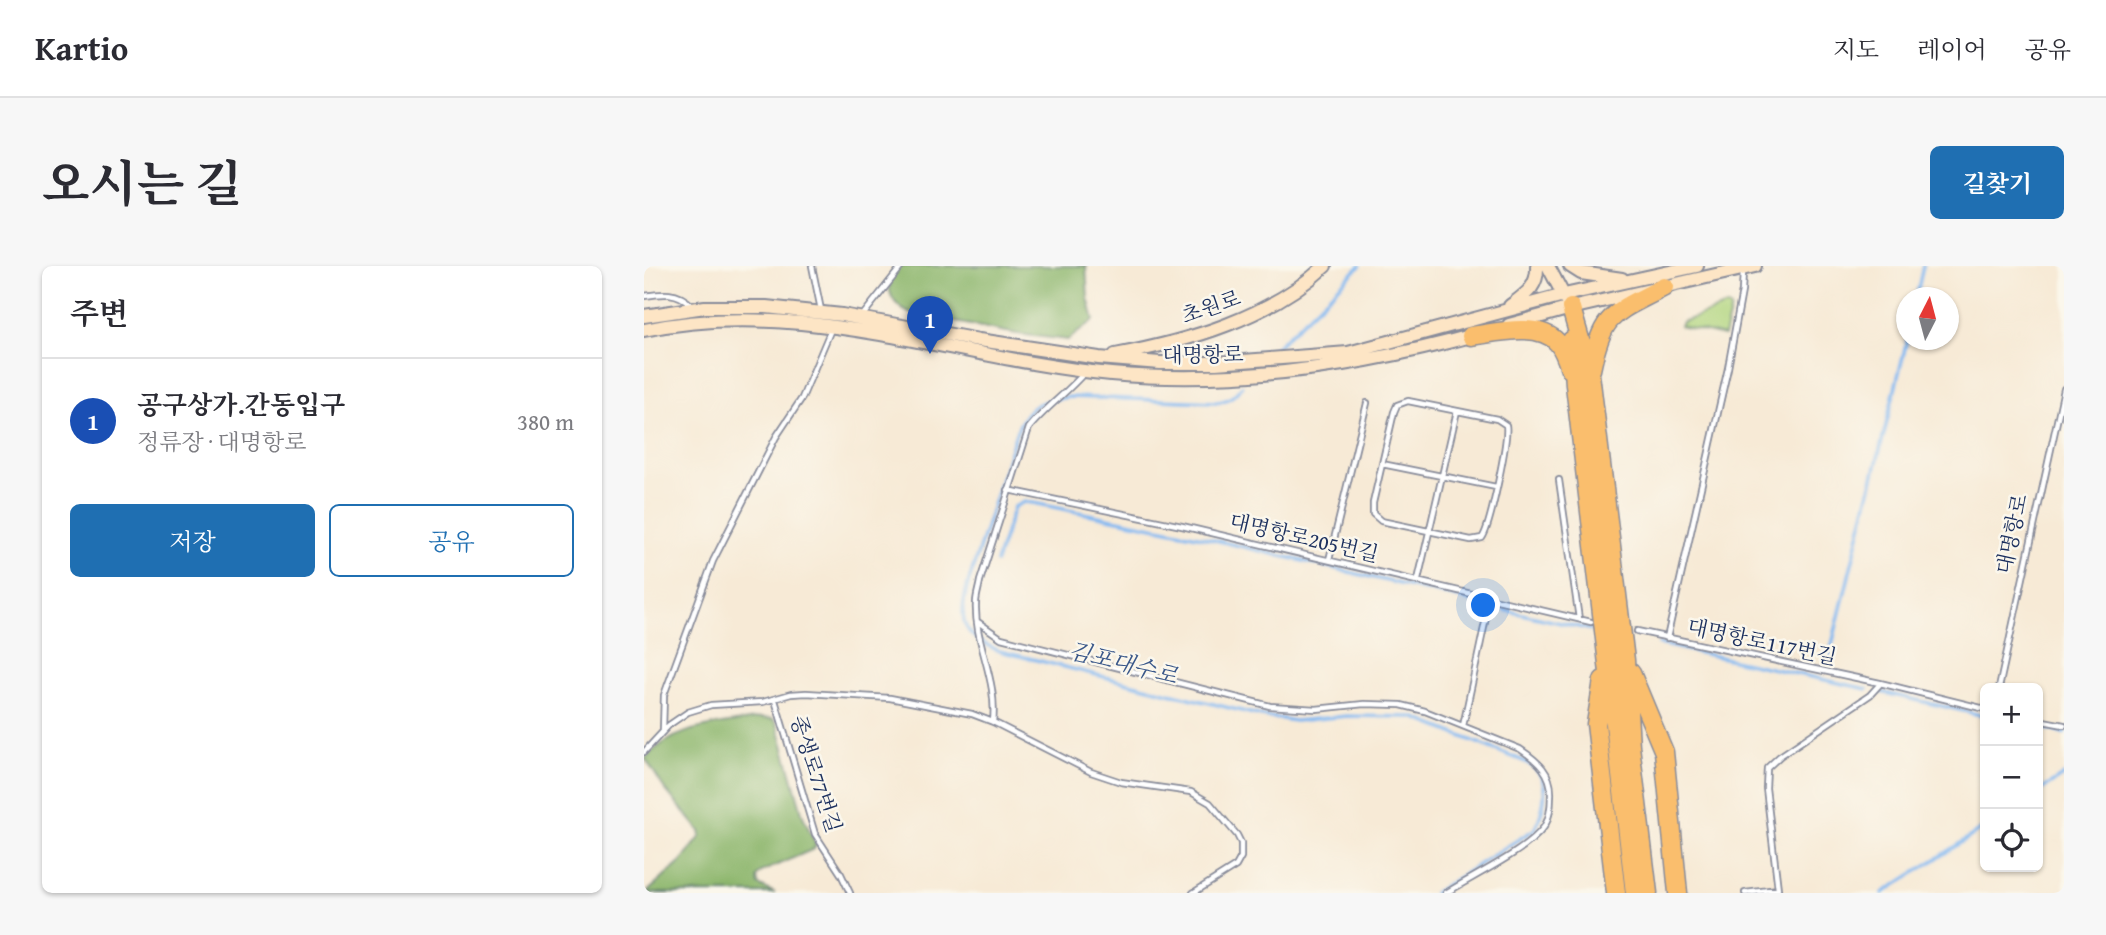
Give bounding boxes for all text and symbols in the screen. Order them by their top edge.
text: Kartio [35,24,128,72]
text: 지도 [1833,32,1879,67]
text: 레이어 [1917,32,1987,67]
text: 공유 [2025,32,2071,67]
button: 길찾기 [1930,146,2064,219]
text: 오시는 길 [42,147,242,219]
street label: 초원로 [1177,282,1245,331]
north arrow [1896,287,1959,350]
text: 주변 [70,291,128,335]
pin: 1 [907,296,953,354]
street label: 대명항로 [1162,338,1244,371]
text: 공구상가.간동입구 [137,385,345,424]
text: 1 [87,405,99,438]
text: 380 m [517,405,574,438]
text: 정류장 · 대명항로 [137,425,306,458]
street label: 대명항로 [1988,491,2035,577]
button: 저장 [70,504,315,577]
button: 공유 [329,504,574,577]
street label: 대명항로205번길 [1227,505,1382,570]
your location [1466,588,1500,622]
street label: 대명항로117번길 [1685,611,1840,672]
water label: 김포대수로 [1065,633,1182,692]
map controls [1980,683,2043,872]
button: + [1980,683,2043,746]
street label: 종생로77번길 [783,711,850,836]
button: − [1980,746,2043,809]
button: locate [1980,809,2043,872]

